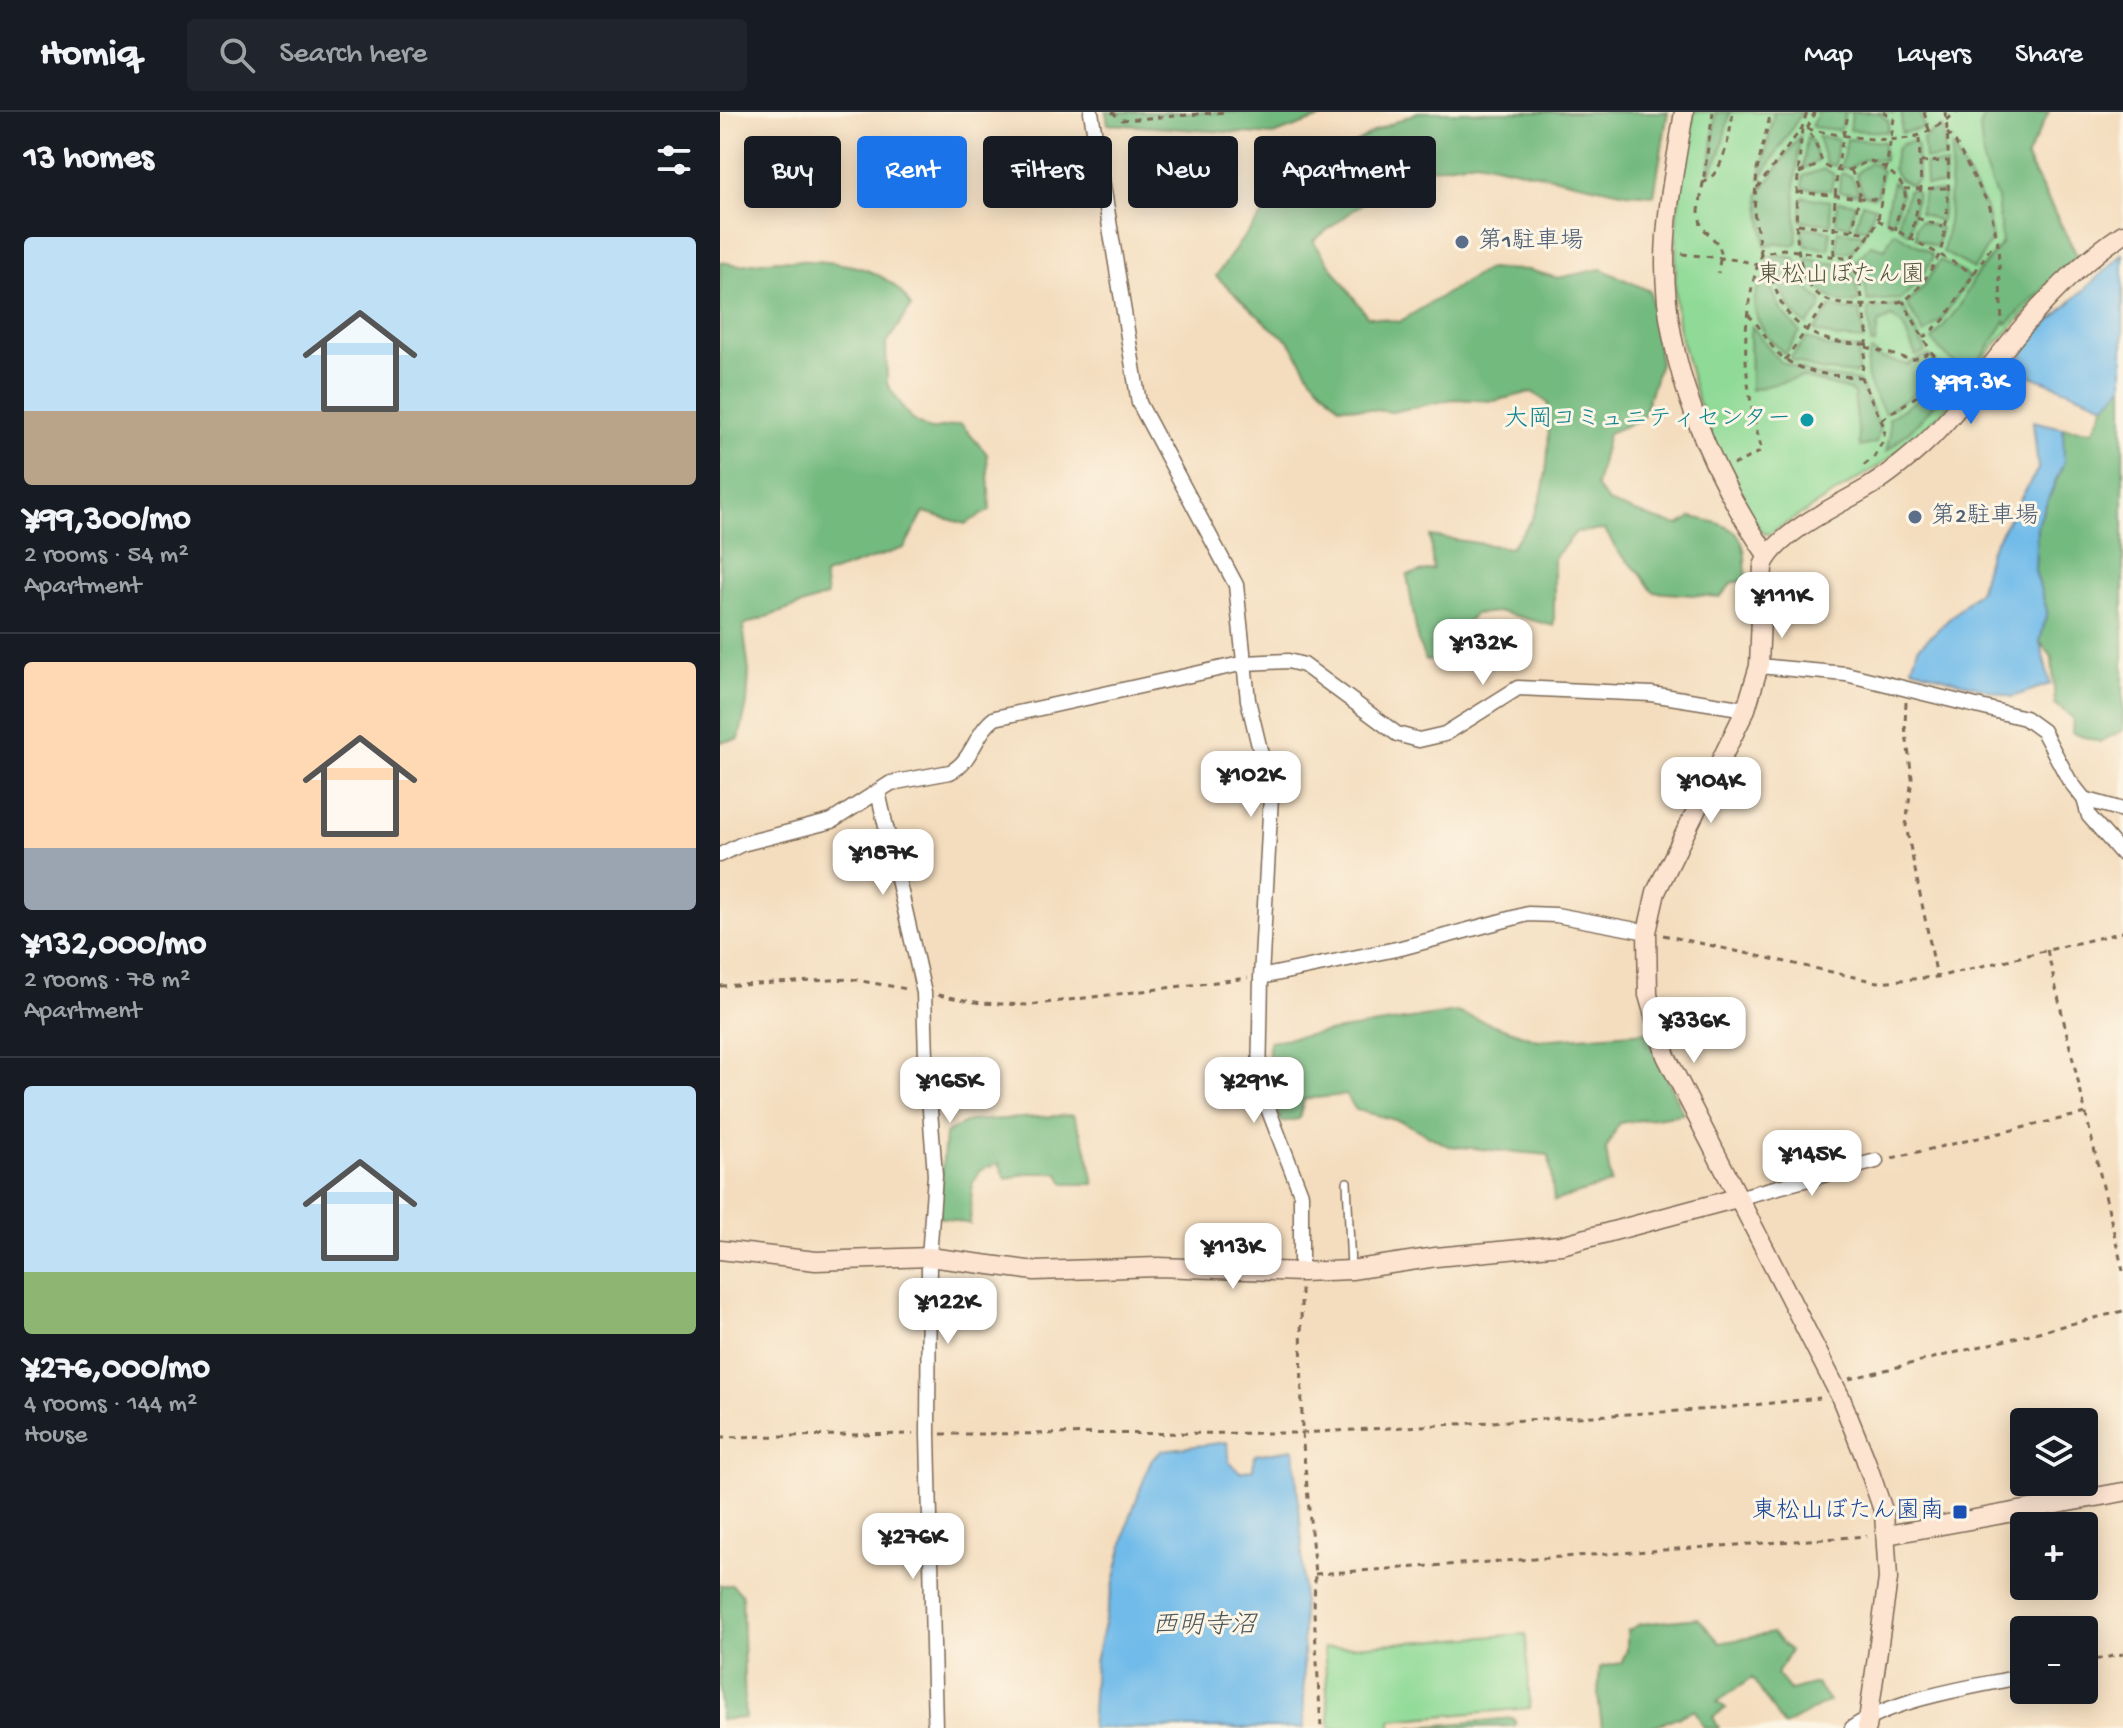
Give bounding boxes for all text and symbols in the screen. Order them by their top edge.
search box [187,19,747,91]
text: Homiq [40,33,139,77]
icon: search [215,33,259,77]
text: Search here [279,38,427,73]
text: Map [1804,39,1853,72]
text: Layers [1897,39,1971,72]
text: Share [2015,39,2083,72]
chip: Buy [744,136,841,208]
chip: Rent [857,136,967,208]
chip: Filters [983,136,1112,208]
chip: New [1128,136,1238,208]
chip: Apartment [1254,136,1436,208]
icon: filters [652,138,696,182]
text: 13 homes [24,140,154,180]
place label: 第1駐車場 [1478,227,1584,257]
marker: 第1駐車場 [1453,233,1471,251]
park label: 東松山ぼたん園 [1757,261,1925,291]
icon: home [288,289,432,433]
pin: ¥99.3K [1906,358,2036,426]
text: ¥99.3K [1934,368,2008,399]
place label: 大岡コミュニティセンター [1504,406,1791,435]
marker: 大岡コミュニティセンター [1798,411,1816,429]
text: ¥99,300/mo [24,501,191,541]
place label: 第2駐車場 [1931,502,2039,532]
marker: 第2駐車場 [1906,508,1924,526]
text: 2 rooms · 54 m² [24,541,189,572]
text: Apartment [24,572,141,603]
pin: ¥111K [1726,572,1838,640]
text: ¥111K [1753,582,1811,613]
pin: ¥132K [1427,619,1539,687]
text: ¥132K [1451,629,1515,660]
icon: home [288,714,432,858]
pin: ¥102K [1195,751,1307,819]
pin: ¥104K [1655,757,1767,825]
text: ¥102K [1219,761,1283,792]
text: ¥104K [1679,767,1743,798]
pin: ¥187K [827,829,939,897]
text: ¥187K [851,839,915,870]
text: ¥132,000/mo [24,926,206,966]
text: 2 rooms · 78 m² [24,966,190,997]
text: Apartment [24,997,141,1028]
pin: ¥336K [1638,997,1750,1065]
text: ¥336K [1661,1007,1727,1038]
pin: ¥165K [894,1057,1006,1125]
pin: ¥291K [1198,1057,1310,1125]
text: ¥165K [918,1067,982,1098]
text: ¥291K [1223,1067,1285,1098]
pin: ¥145K [1756,1130,1868,1198]
icon: home [288,1138,432,1282]
text: ¥145K [1781,1140,1843,1171]
pin: ¥113K [1177,1223,1289,1291]
text: ¥113K [1203,1233,1263,1264]
pin: ¥122K [892,1278,1004,1346]
text: ¥122K [917,1288,979,1319]
text: ¥276,000/mo [24,1350,210,1390]
text: 4 rooms · 144 m² [24,1390,197,1421]
map controls [2010,1408,2098,1704]
button: layers [2010,1408,2098,1496]
text: House [24,1421,88,1452]
place label: 東松山ぼたん園南 [1752,1497,1944,1527]
marker: 東松山ぼたん園南 [1951,1503,1969,1521]
button: + [2010,1512,2098,1600]
pin: ¥276K [857,1513,969,1581]
text: ¥276K [880,1523,946,1554]
water label: 西明寺沼 [1152,1610,1258,1643]
button: − [2010,1616,2098,1704]

